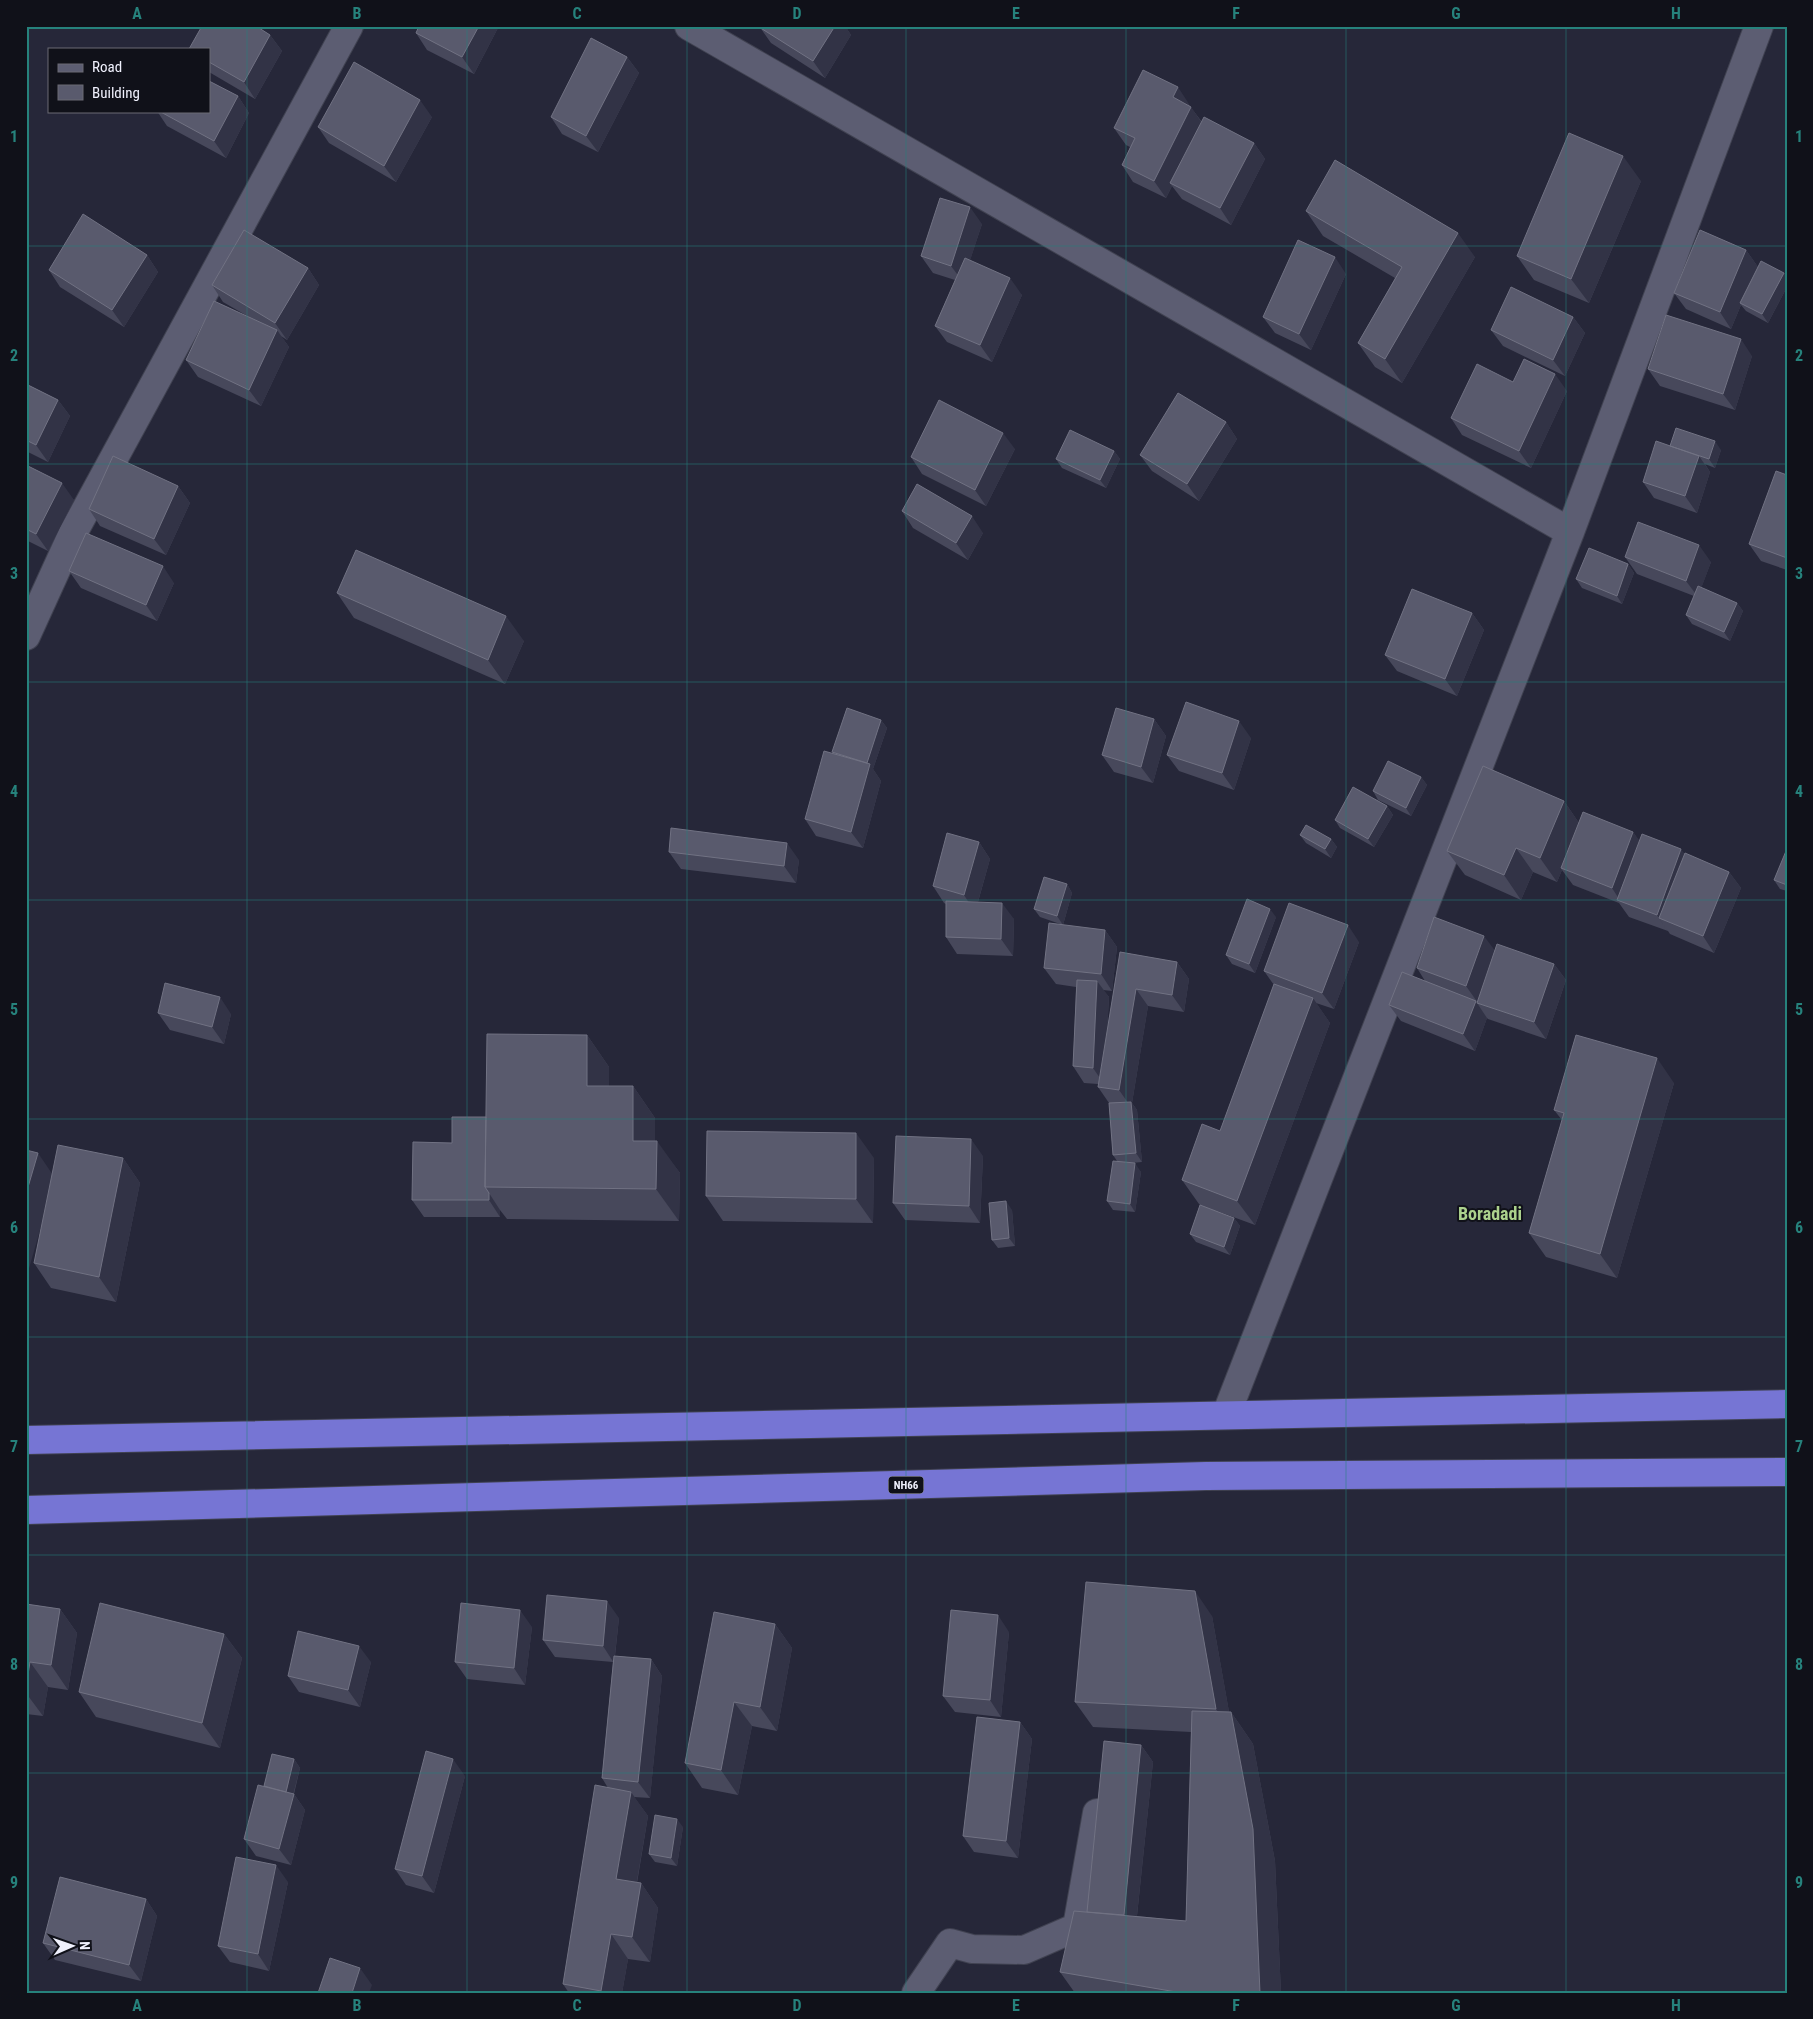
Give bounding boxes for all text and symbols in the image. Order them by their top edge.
text: A [132,4,142,23]
text: B [353,4,362,23]
text: C [572,4,582,23]
text: D [792,4,802,23]
text: E [1012,4,1020,23]
text: F [1232,4,1240,23]
text: G [1451,4,1461,23]
text: H [1671,4,1681,23]
legend [48,48,210,112]
text: Road [92,58,122,76]
text: Building [92,84,140,102]
text: 1 [10,127,18,146]
text: 1 [1795,127,1803,146]
text: 2 [10,346,18,365]
text: 2 [1795,346,1803,365]
text: 3 [10,564,18,583]
text: 3 [1795,564,1803,583]
text: 4 [10,782,18,801]
text: 4 [1795,782,1803,801]
text: 5 [10,1000,18,1019]
text: 5 [1795,1000,1803,1019]
district label: Boradadi [1458,1203,1522,1224]
text: 6 [10,1218,18,1237]
text: 6 [1795,1218,1803,1237]
text: 7 [10,1437,18,1456]
text: 7 [1795,1437,1803,1456]
road number: NH66 [888,1476,924,1494]
text: 8 [10,1655,18,1674]
text: 8 [1795,1655,1803,1674]
text: 9 [10,1873,18,1892]
text: 9 [1795,1873,1803,1892]
north arrow [48,1922,98,1972]
text: N [77,1941,93,1950]
text: A [132,1996,142,2015]
text: B [353,1996,362,2015]
text: C [572,1996,582,2015]
text: D [792,1996,802,2015]
text: E [1012,1996,1020,2015]
text: F [1232,1996,1240,2015]
text: G [1451,1996,1461,2015]
text: H [1671,1996,1681,2015]

